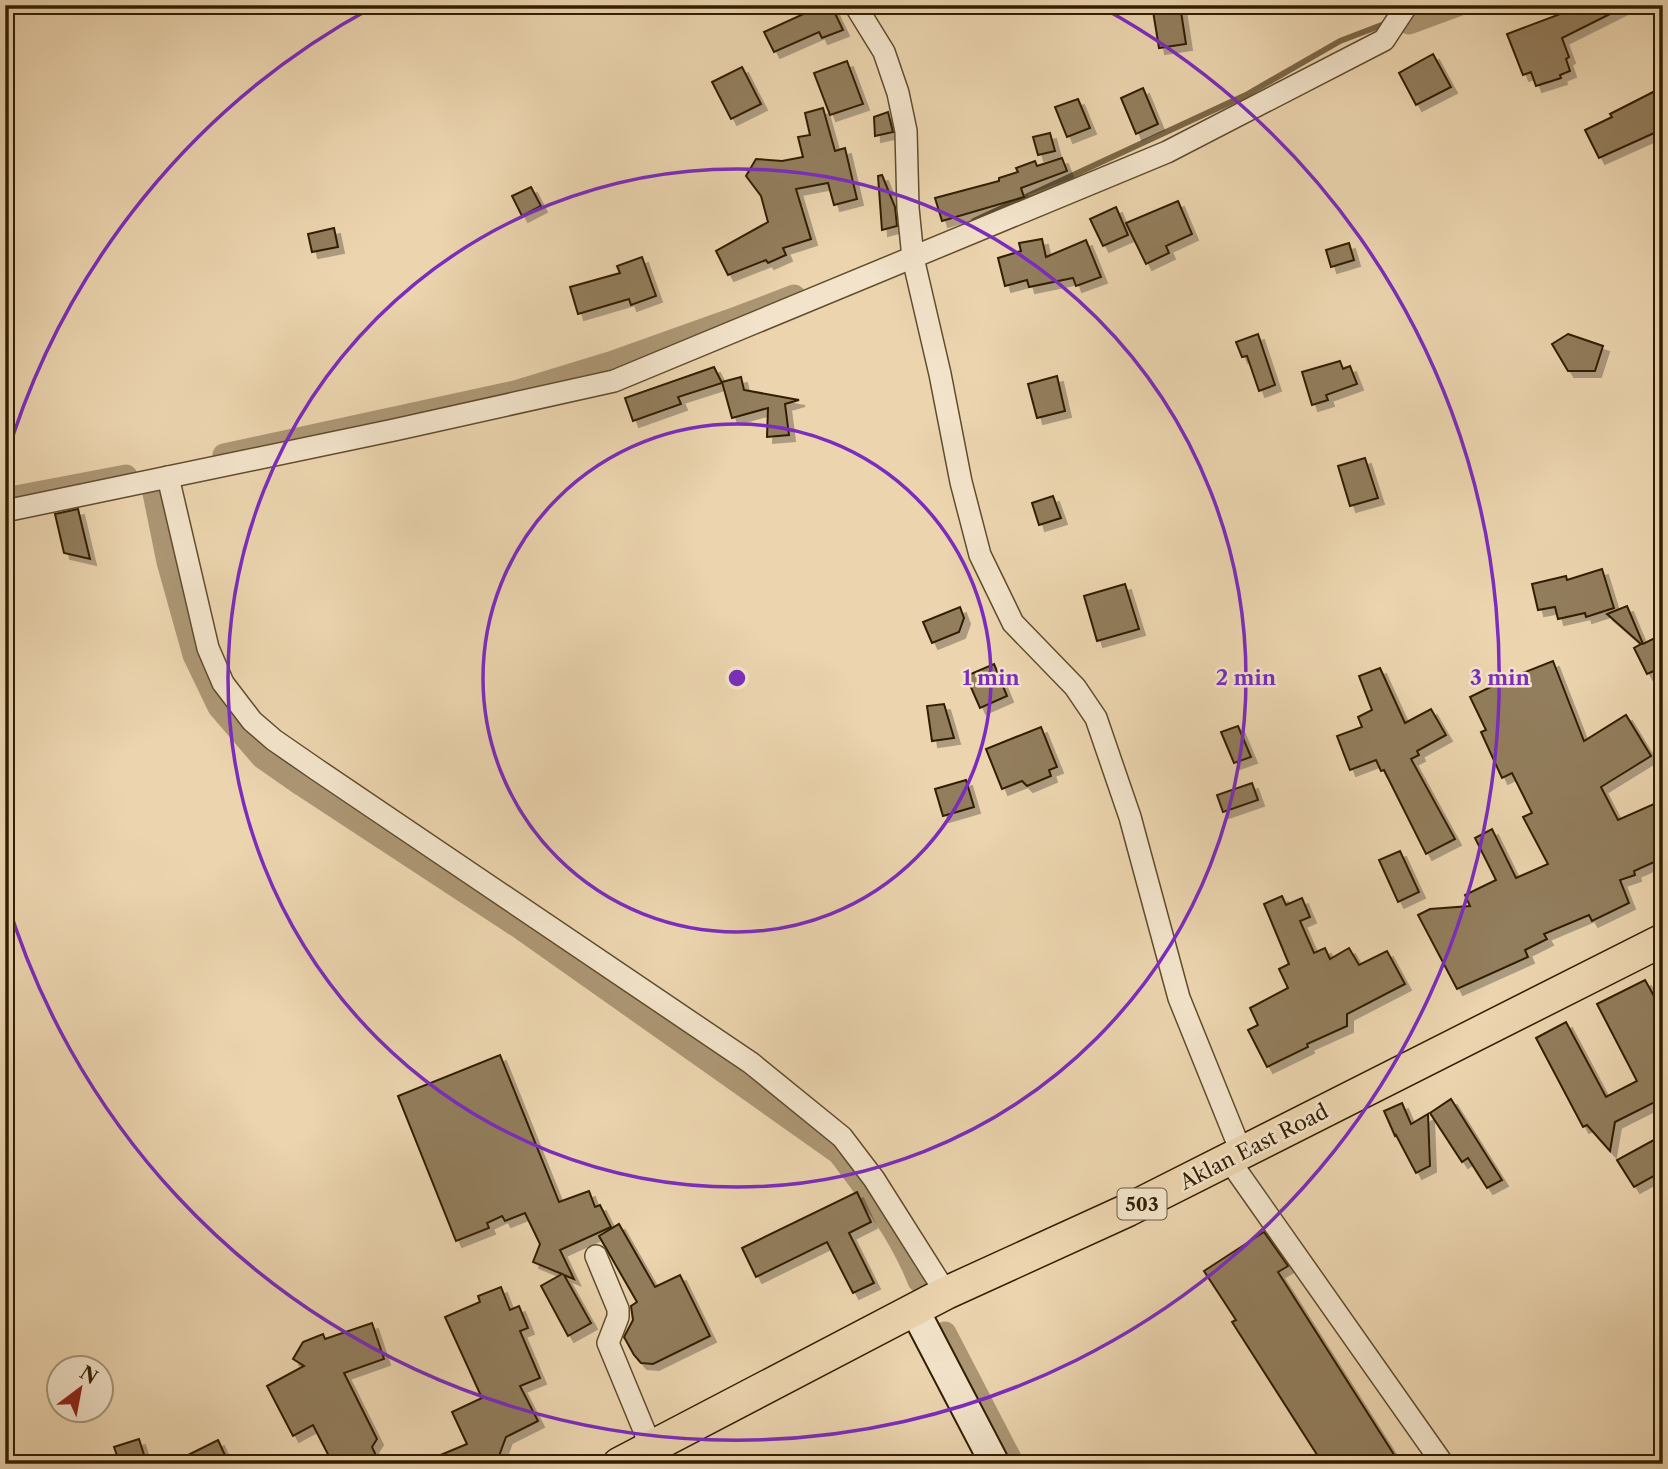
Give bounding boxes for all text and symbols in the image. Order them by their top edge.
text: 1 min [962,665,1020,690]
text: 2 min [1216,665,1277,690]
text: 3 min [1470,665,1531,690]
centre of rings [725,666,749,690]
street label: Aklan East Road [1174,1098,1332,1195]
road number: 503 [1118,1188,1166,1220]
north arrow [46,1354,116,1424]
text: N [76,1361,102,1389]

